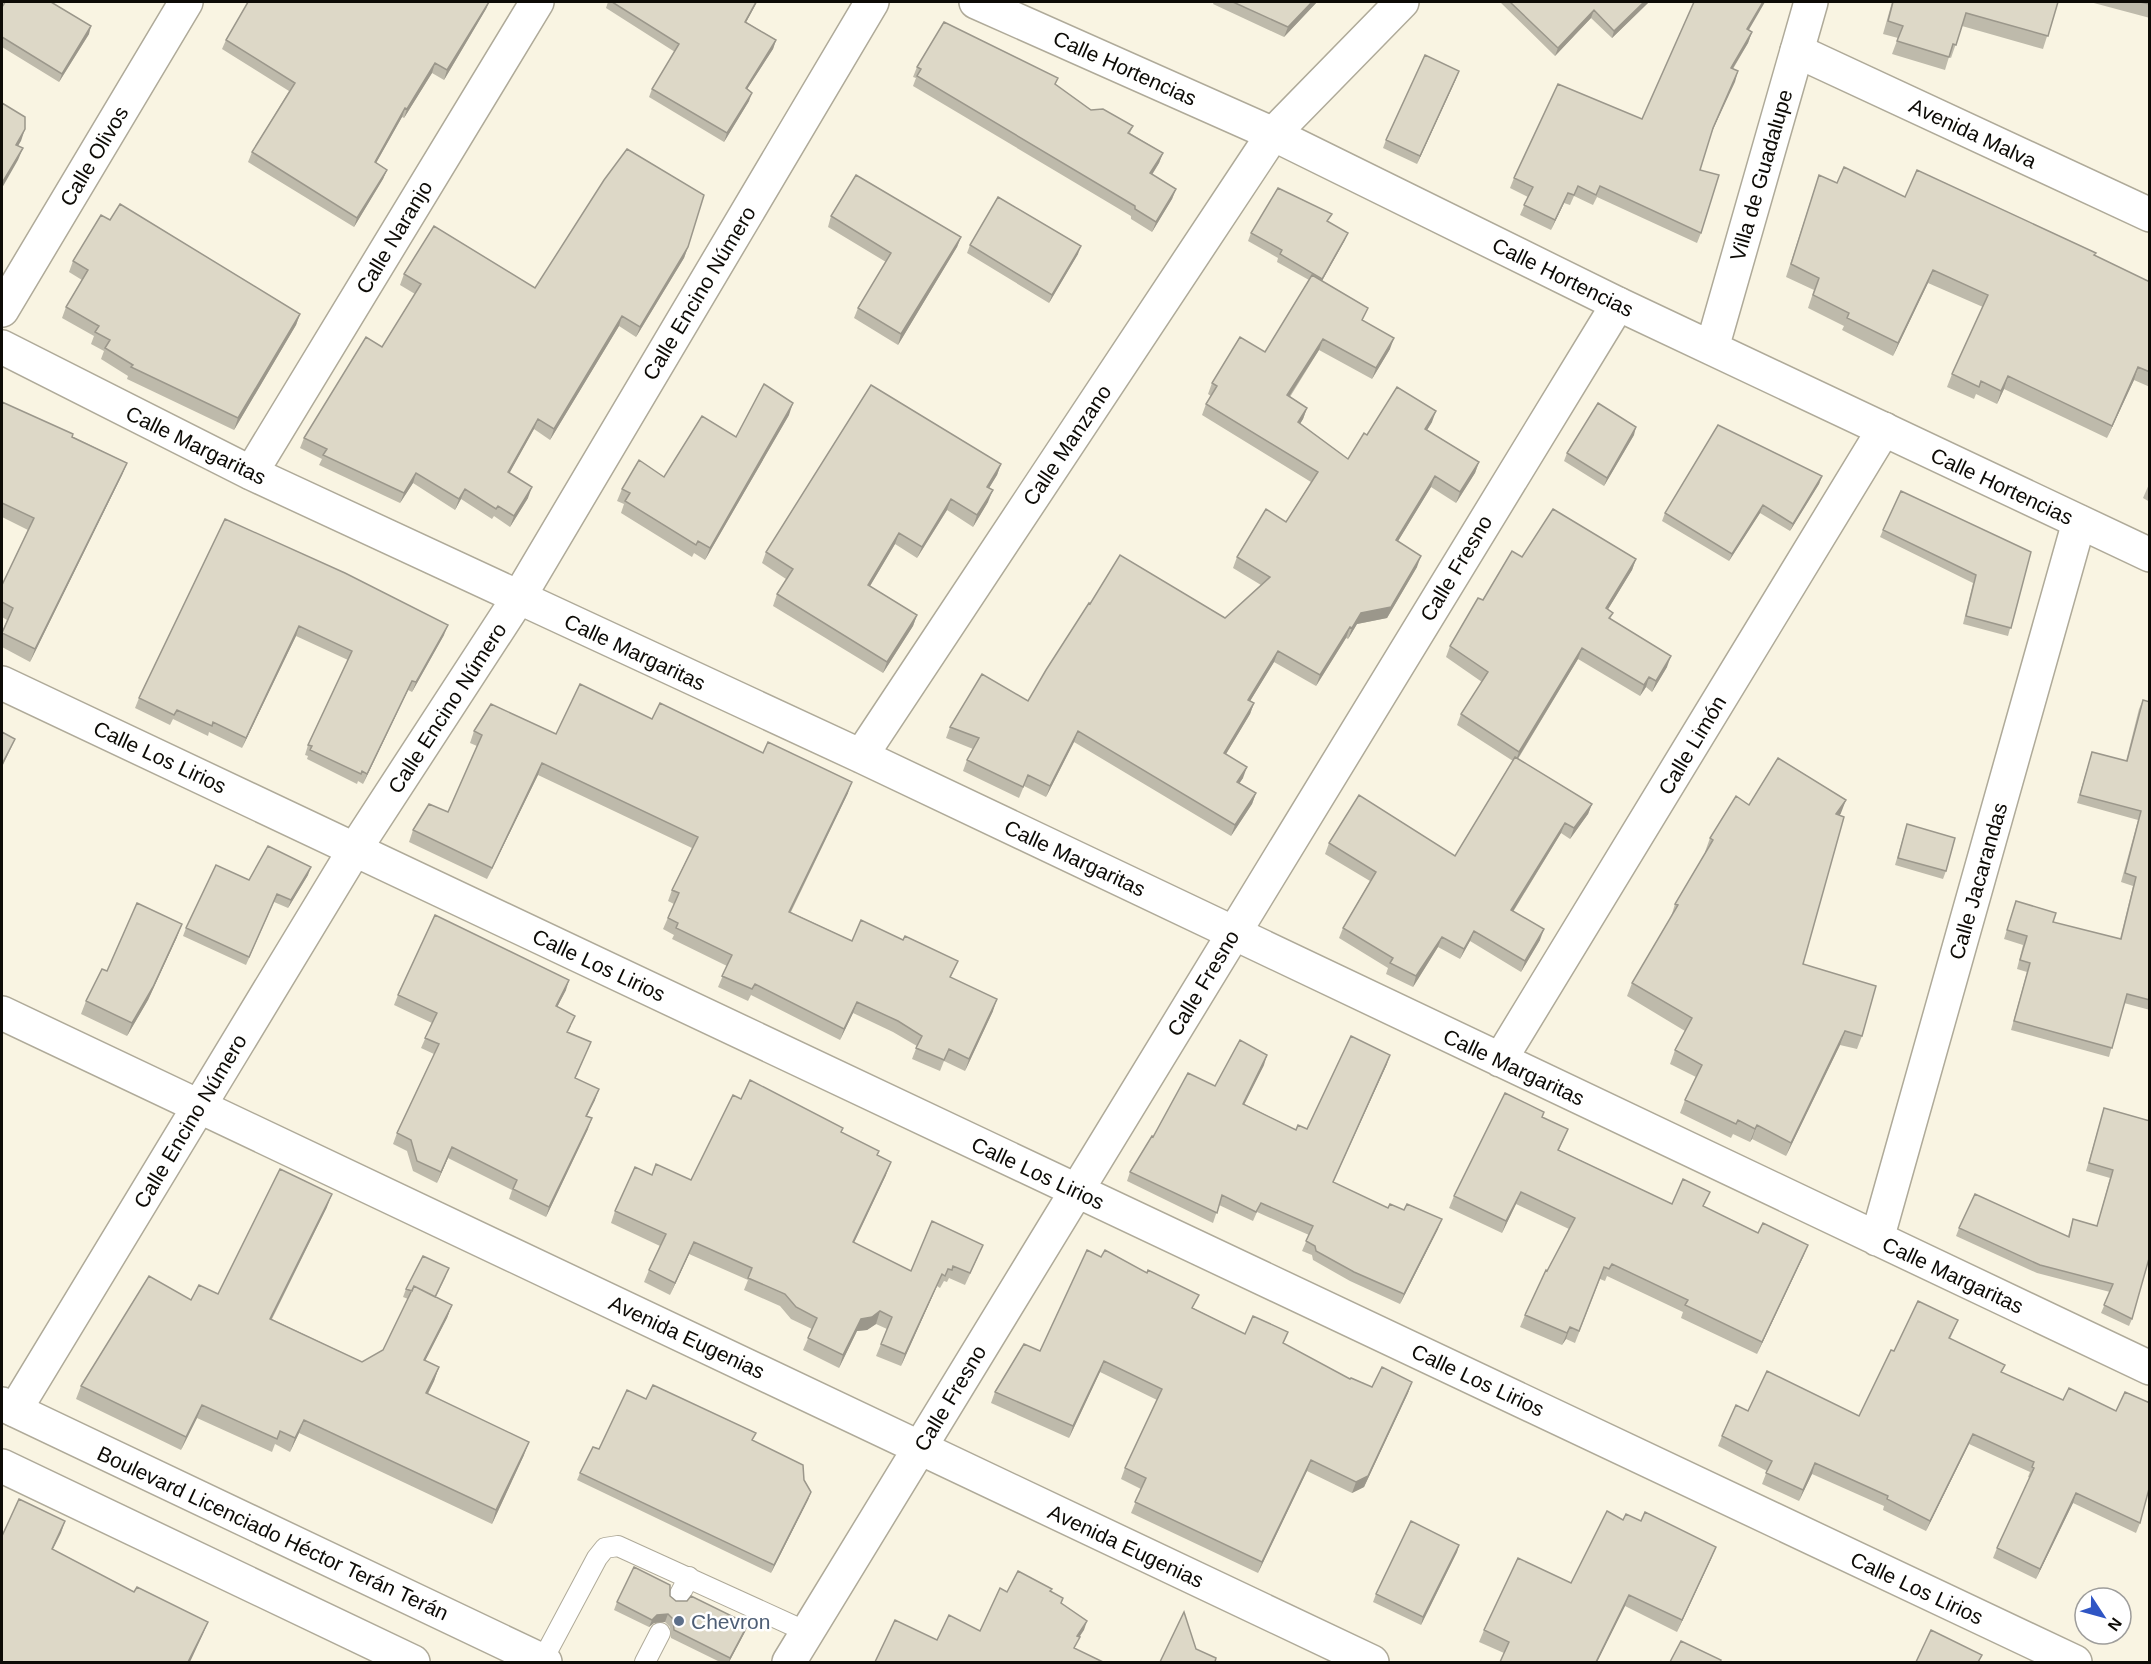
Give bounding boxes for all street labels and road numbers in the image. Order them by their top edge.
street label: Calle Hortencias [1050,26,1200,110]
street label: Villa de Guadalupe [1726,87,1796,263]
street label: Avenida Malva [1906,94,2040,173]
street label: Calle Olivos [55,102,133,210]
street label: Calle Naranjo [351,177,437,297]
street label: Calle Encino Número [638,202,760,384]
street label: Calle Hortencias [1489,233,1637,321]
street label: Calle Manzano [1018,380,1116,510]
street label: Calle Margaritas [122,401,270,489]
street label: Calle Hortencias [1927,443,2077,529]
street label: Calle Fresno [1415,511,1497,625]
street label: Calle Margaritas [561,609,709,695]
street label: Calle Encino Número [383,619,511,797]
street label: Calle Limón [1654,692,1730,798]
street label: Calle Los Lirios [90,716,230,798]
street label: Calle Jacarandas [1945,800,2011,962]
street label: Calle Margaritas [1001,815,1149,901]
street label: Calle Los Lirios [529,924,669,1006]
street label: Calle Fresno [1162,926,1244,1040]
street label: Calle Margaritas [1440,1024,1588,1110]
street label: Calle Encino Número [129,1030,251,1212]
street label: Calle Los Lirios [968,1132,1108,1214]
street label: Calle Margaritas [1879,1232,2027,1318]
street label: Avenida Eugenias [606,1291,768,1383]
street label: Calle Los Lirios [1408,1339,1548,1421]
street label: Calle Fresno [909,1341,991,1455]
street label: Boulevard Licenciado Héctor Terán Terán [94,1441,452,1625]
street label: Avenida Eugenias [1045,1500,1207,1592]
street label: Calle Los Lirios [1847,1547,1987,1629]

